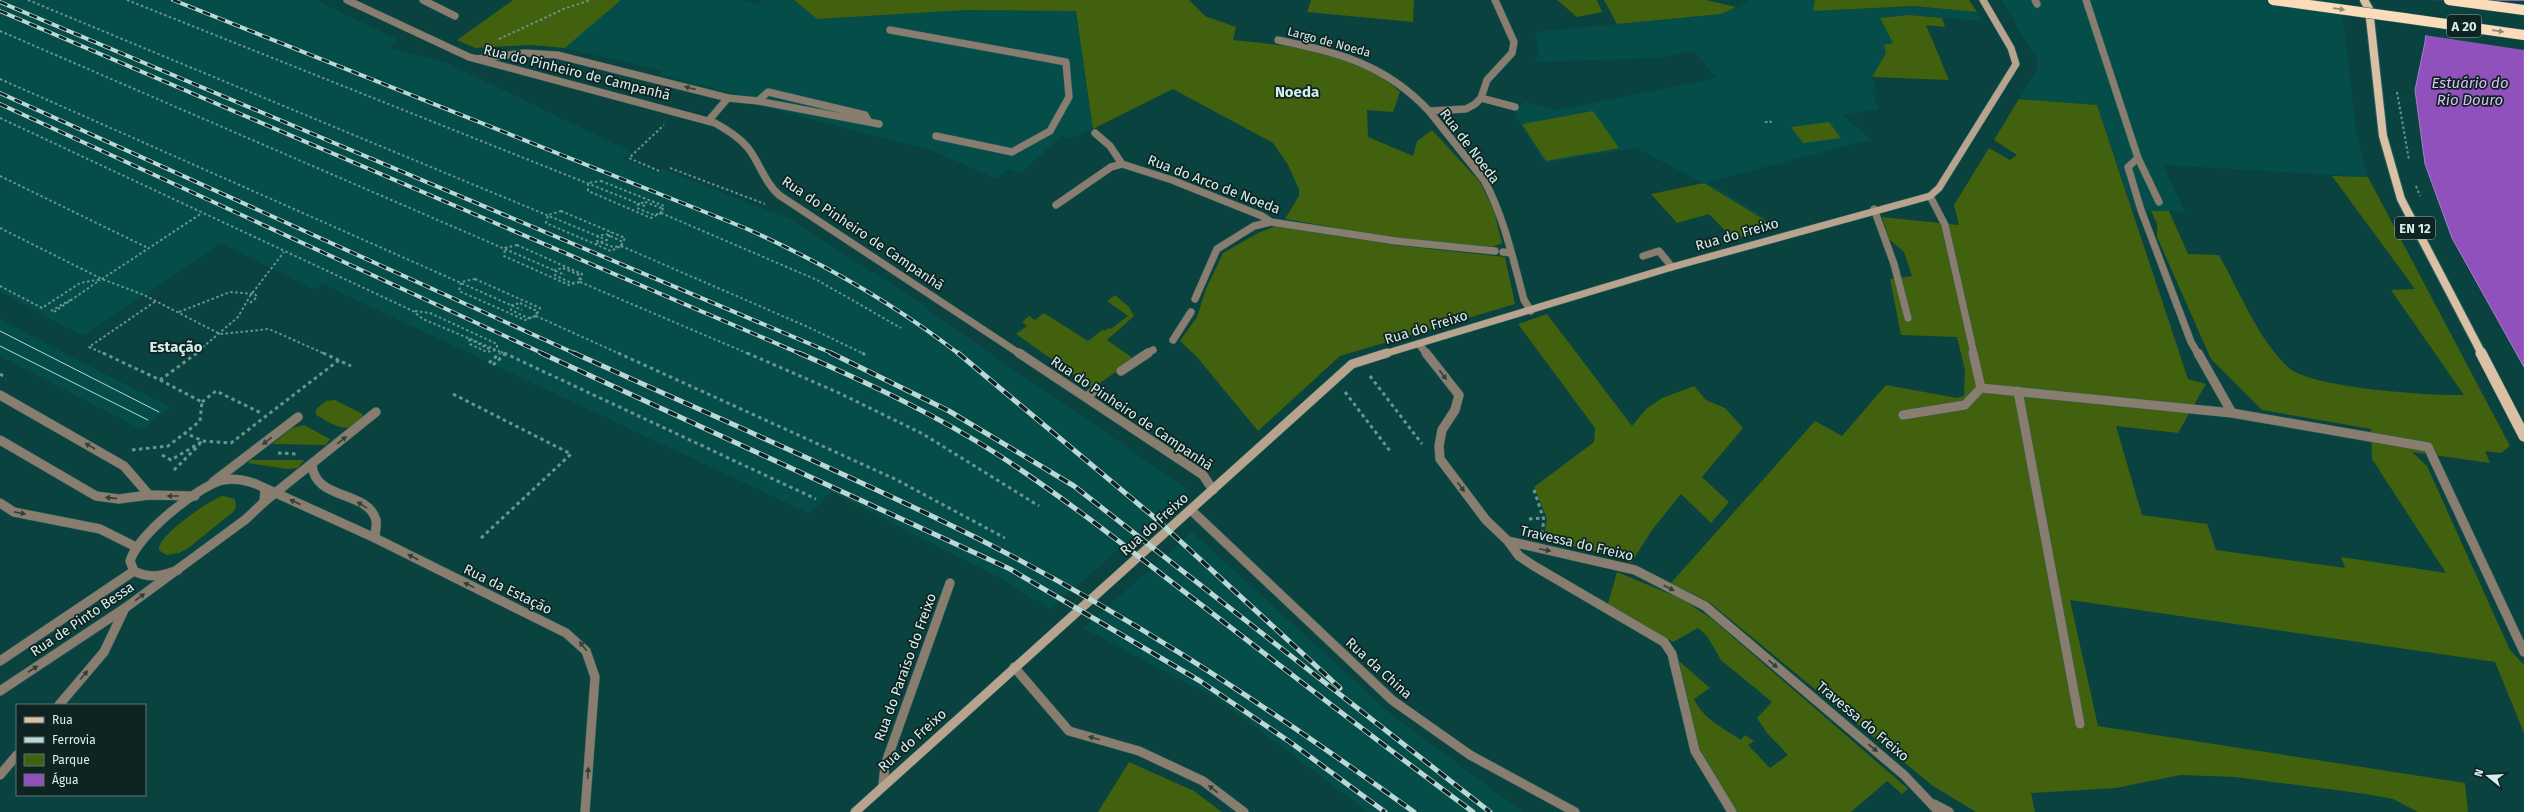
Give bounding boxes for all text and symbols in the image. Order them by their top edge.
one-way arrow [2333,6,2345,12]
road number: A 20 [2447,15,2481,37]
street label: Largo de Noeda [1286,24,1372,60]
one-way arrow [2492,28,2504,34]
street label: Rua do Pinheiro de Campanhã [482,41,672,104]
water label: Estuário do Rio Douro [2431,74,2509,109]
district label: Noeda [1275,83,1319,101]
one-way arrow [684,85,696,91]
street label: Rua de Noeda [1436,106,1503,187]
street label: Rua do Arco de Noeda [1145,151,1282,218]
street label: Rua do Pinheiro de Campanhã [778,173,947,294]
street label: Rua do Freixo [1693,214,1781,255]
road number: EN 12 [2395,217,2435,239]
street label: Rua do Freixo [1383,307,1470,348]
district label: Estação [150,338,203,357]
street label: Rua do Pinheiro de Campanhã [1047,353,1216,474]
one-way arrow [1438,369,1447,380]
one-way arrow [262,436,273,445]
one-way arrow [337,436,347,445]
one-way arrow [85,443,96,450]
one-way arrow [1457,482,1465,492]
street label: Rua do Freixo [1117,489,1192,559]
one-way arrow [166,493,179,499]
one-way arrow [105,495,117,501]
one-way arrow [289,499,300,505]
one-way arrow [357,501,367,509]
one-way arrow [14,510,26,516]
street label: Travessa do Freixo [1519,522,1635,565]
one-way arrow [1539,547,1552,553]
one-way arrow [407,554,418,560]
street label: Rua da Estação [461,561,555,618]
street label: Rua de Pinto Bessa [27,578,137,660]
one-way arrow [464,582,475,588]
one-way arrow [1663,585,1675,591]
street label: Rua do Paraíso do Freixo [871,591,940,743]
one-way arrow [135,593,146,601]
street label: Rua da China [1342,634,1415,703]
one-way arrow [579,641,587,652]
one-way arrow [1768,659,1779,668]
one-way arrow [27,666,38,673]
one-way arrow [80,670,89,681]
street label: Travessa do Freixo [1813,678,1912,765]
legend [16,704,146,796]
street label: Rua do Freixo [875,705,950,775]
text: Rua [52,713,73,727]
text: Ferrovia [52,733,96,747]
one-way arrow [1087,735,1099,741]
one-way arrow [1867,743,1878,752]
text: Parque [52,753,90,767]
north arrow [2468,756,2508,796]
one-way arrow [584,767,591,779]
text: N [2472,768,2486,779]
text: Água [52,772,79,787]
one-way arrow [1207,784,1218,793]

